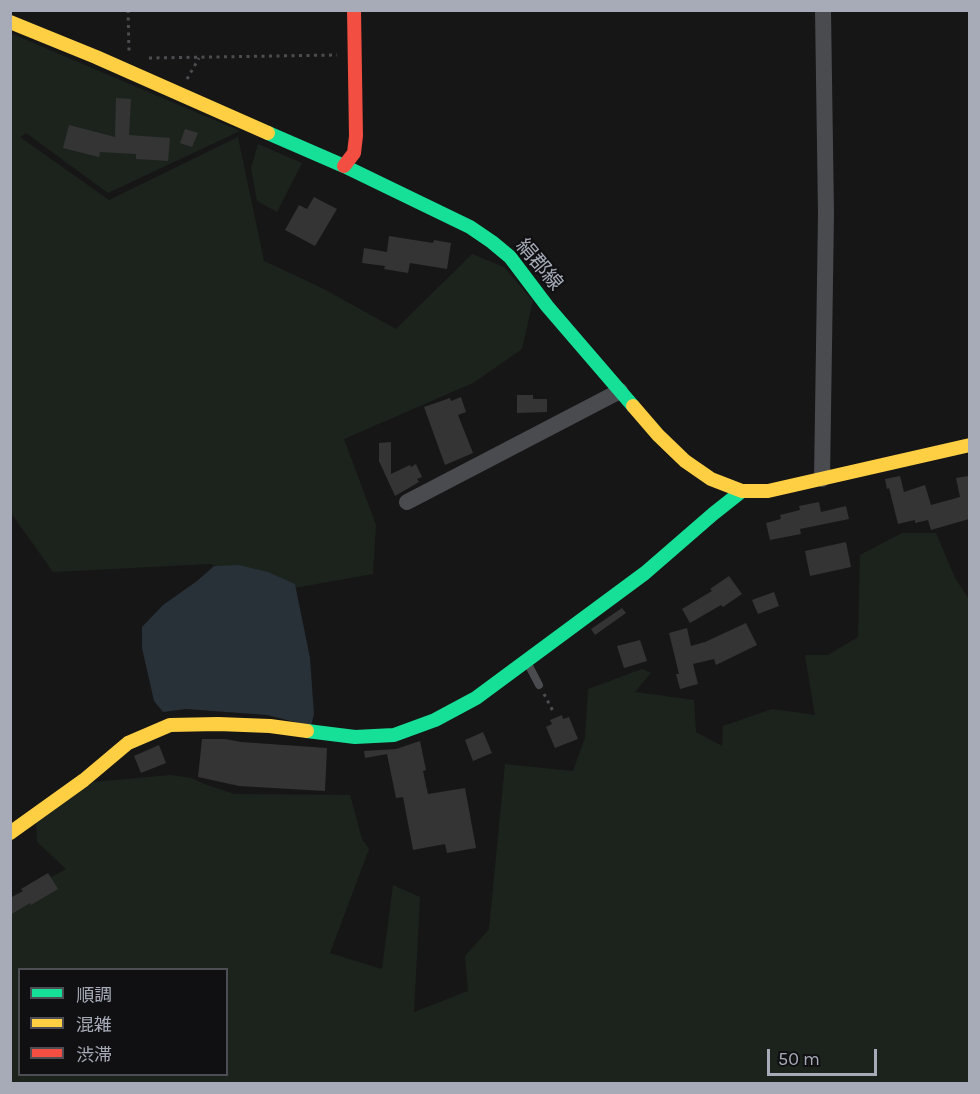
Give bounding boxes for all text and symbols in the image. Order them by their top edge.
street label: 絹郡線 [511,234,567,296]
legend [18,968,228,1076]
text: 順調 [76,984,112,1006]
text: 混雑 [76,1014,112,1036]
scale bar [770,1037,880,1075]
text: 渋滞 [76,1044,112,1066]
text: 50 m [778,1048,820,1070]

